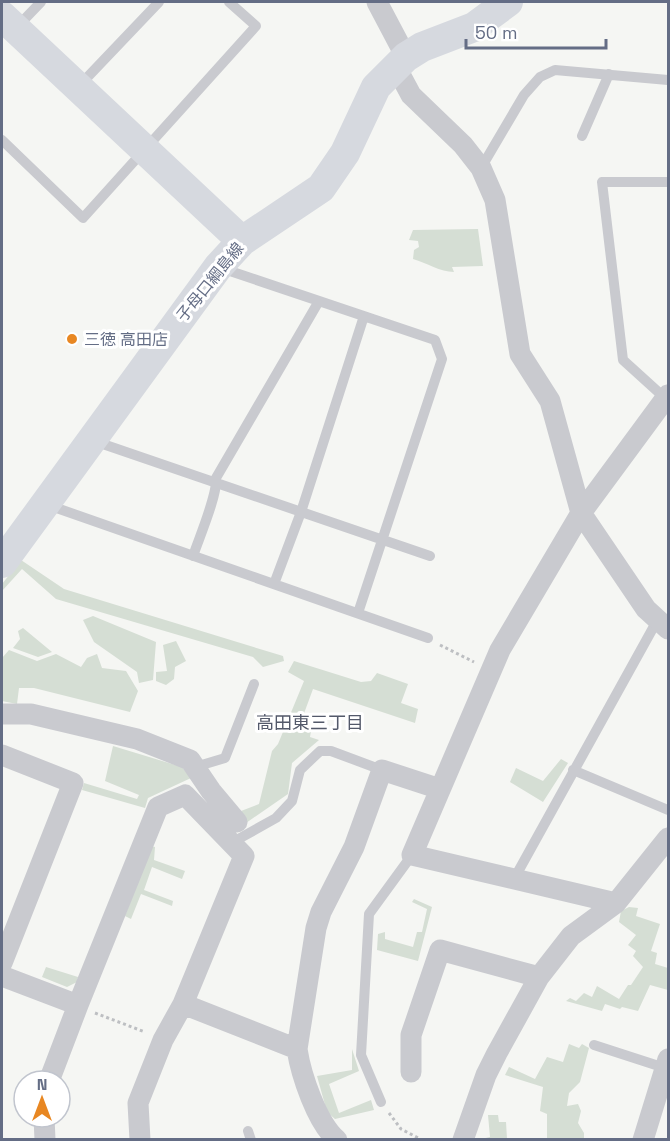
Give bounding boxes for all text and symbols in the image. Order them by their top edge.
scale bar [466,12,606,50]
text: 50 m [475,21,517,44]
street label: 子母口綱島線 [172,238,248,326]
place label: 三徳 高田店 [84,329,168,350]
marker: 三徳 高田店 [65,332,79,346]
district label: 高田東三丁目 [256,711,364,734]
north arrow [12,1069,72,1129]
text: N [37,1074,47,1095]

